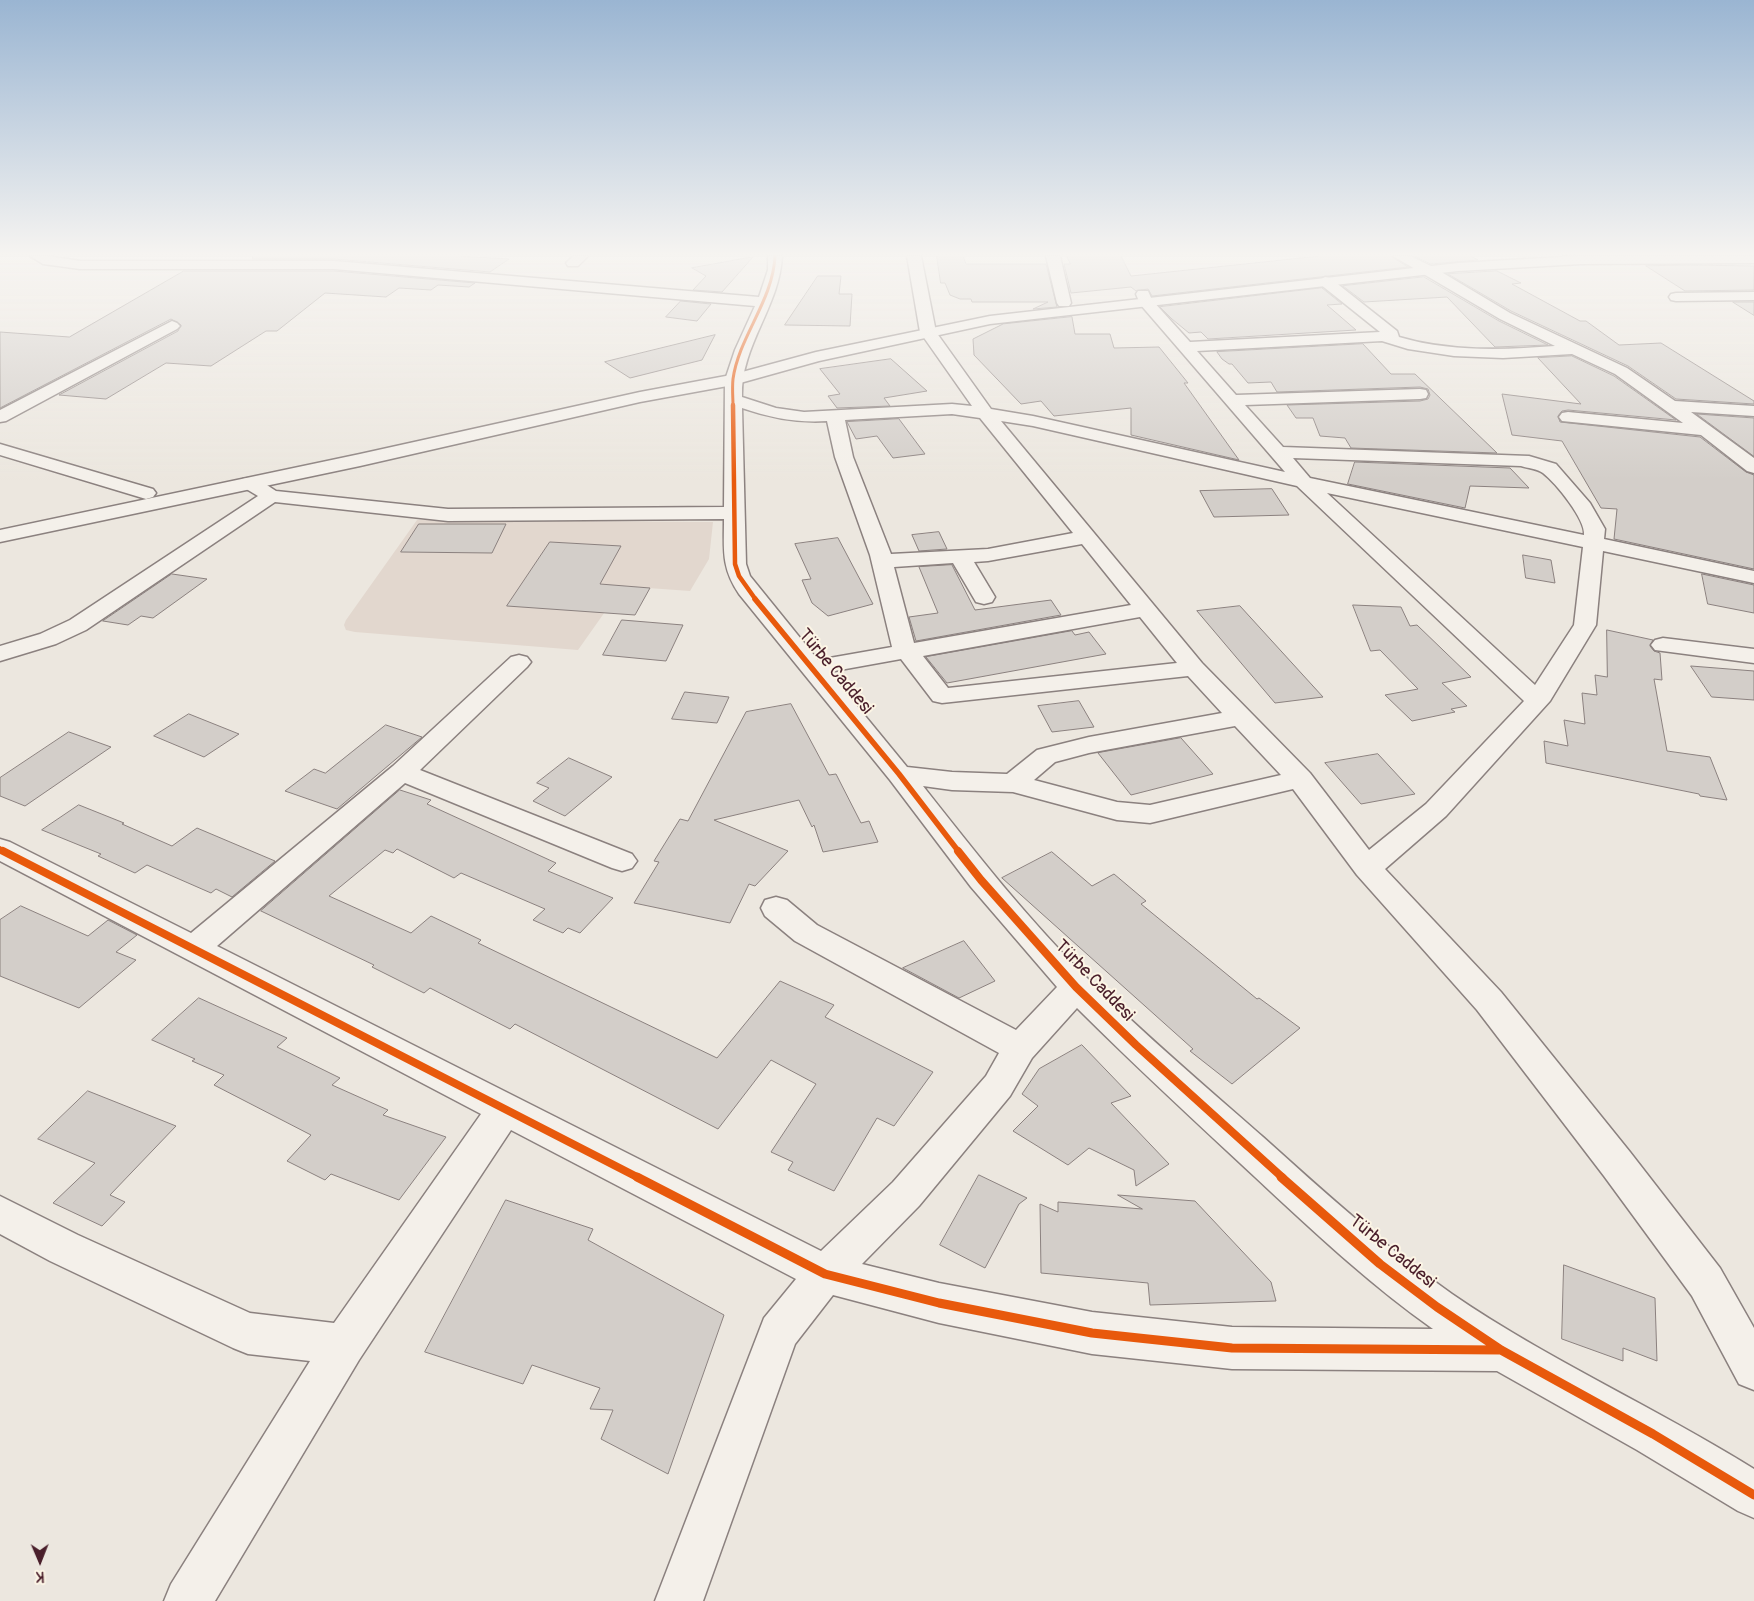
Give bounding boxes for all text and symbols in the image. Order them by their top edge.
street label: Türbe Caddesi [793,625,877,719]
street label: Türbe Caddesi [1050,936,1138,1026]
street label: Türbe Caddesi [1344,1211,1440,1293]
north arrow [15,1536,65,1586]
text: K [36,1568,45,1585]

